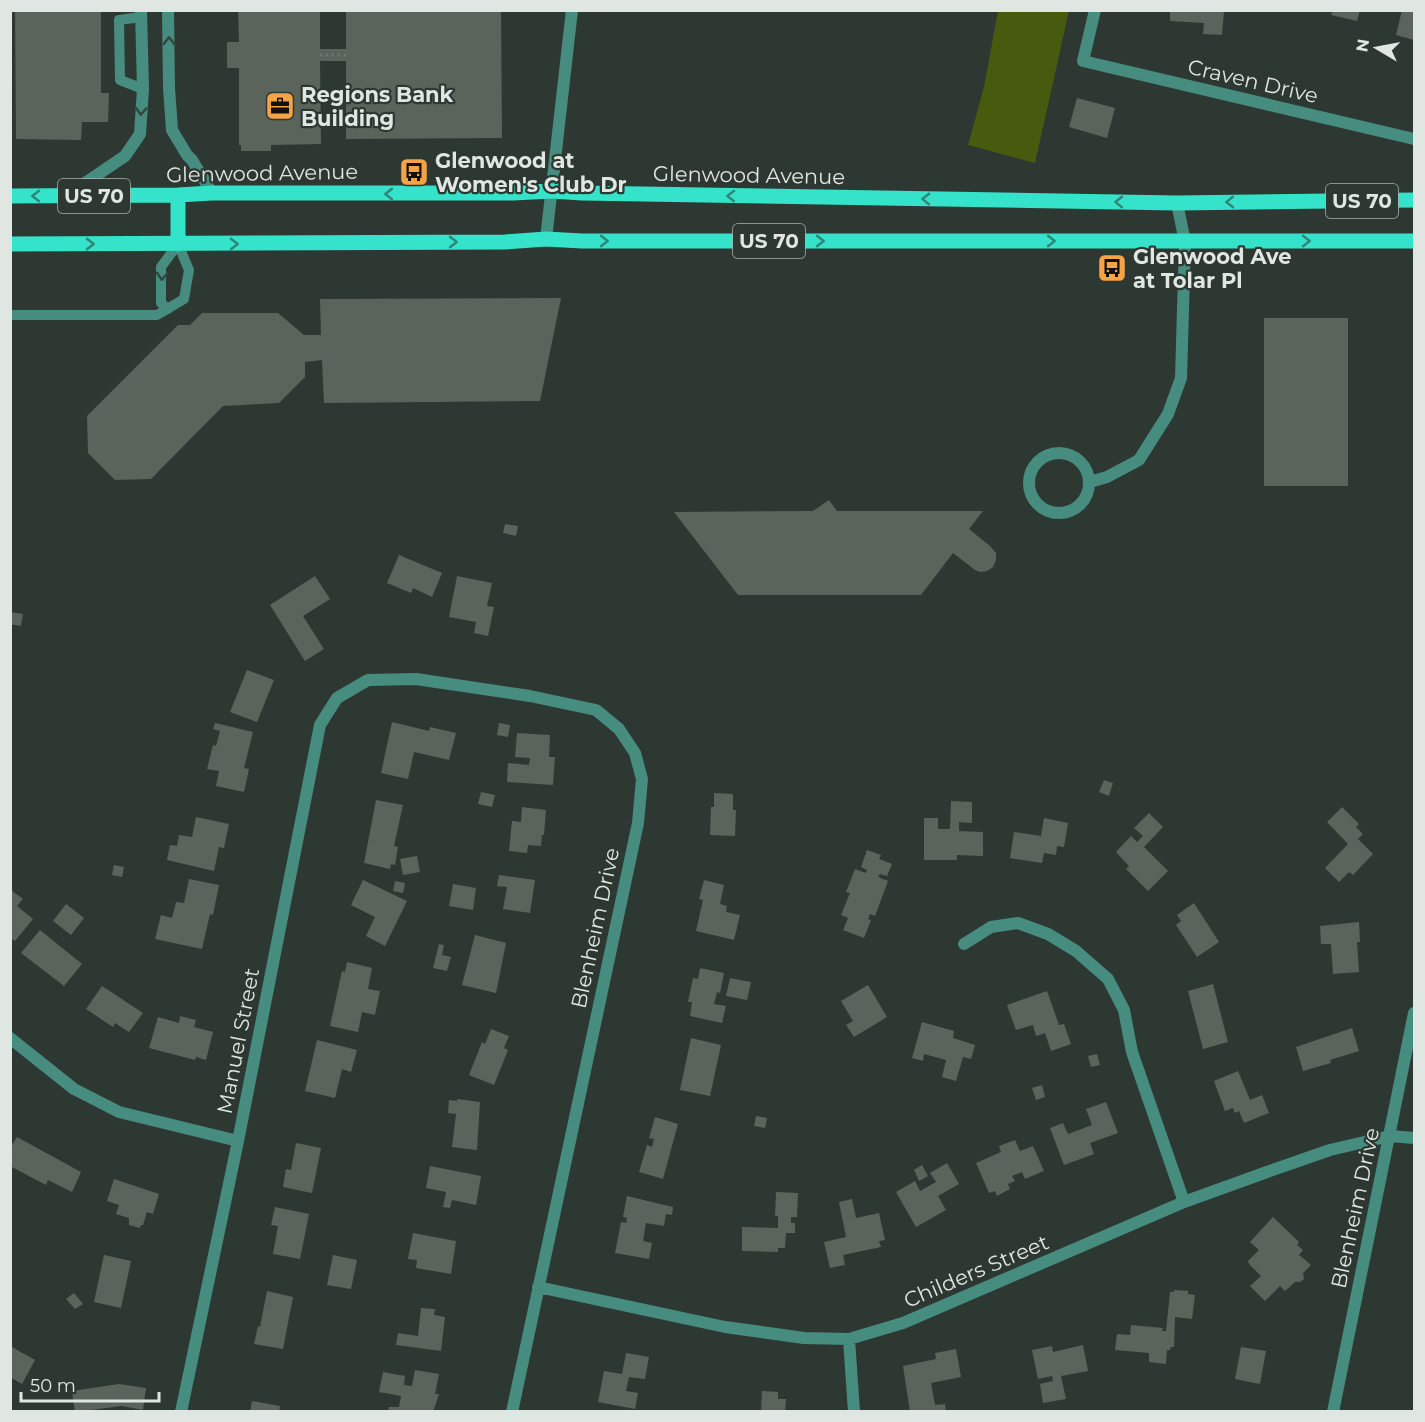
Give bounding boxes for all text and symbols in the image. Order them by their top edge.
north arrow [1347,18,1407,78]
one-way arrow [163,37,175,46]
text: N [1352,37,1373,54]
street label: Craven Drive [1185,54,1321,108]
place label: Regions Bank Building [301,82,454,131]
office icon: Regions Bank Building [264,90,296,122]
one-way arrow [135,106,148,115]
place label: Glenwood at Women's Club Dr [435,148,627,197]
bus stop icon: Glenwood at Women's Club Dr [398,156,430,188]
street label: Glenwood Avenue [166,159,358,187]
street label: Glenwood Avenue [653,161,845,189]
road number: US 70 [58,179,130,213]
road number: US 70 [1326,184,1398,218]
one-way arrow [385,188,394,200]
one-way arrow [31,190,40,202]
one-way arrow [727,190,736,202]
one-way arrow [922,193,931,205]
one-way arrow [1114,196,1123,208]
one-way arrow [1225,196,1234,209]
road number: US 70 [733,224,805,258]
one-way arrow [600,235,609,247]
one-way arrow [816,235,825,247]
one-way arrow [1047,235,1056,247]
one-way arrow [1302,235,1311,247]
one-way arrow [448,236,457,248]
one-way arrow [85,238,94,250]
one-way arrow [229,238,238,250]
place label: Glenwood Ave at Tolar Pl [1133,244,1291,293]
bus stop icon: Glenwood Ave at Tolar Pl [1096,252,1128,284]
one-way arrow [155,271,168,280]
street label: Blenheim Drive [566,845,624,1011]
street label: Manuel Street [212,966,264,1116]
street label: Blenheim Drive [1326,1125,1384,1291]
street label: Childers Street [900,1229,1052,1313]
scale bar [21,1365,159,1403]
text: 50 m [30,1375,76,1397]

